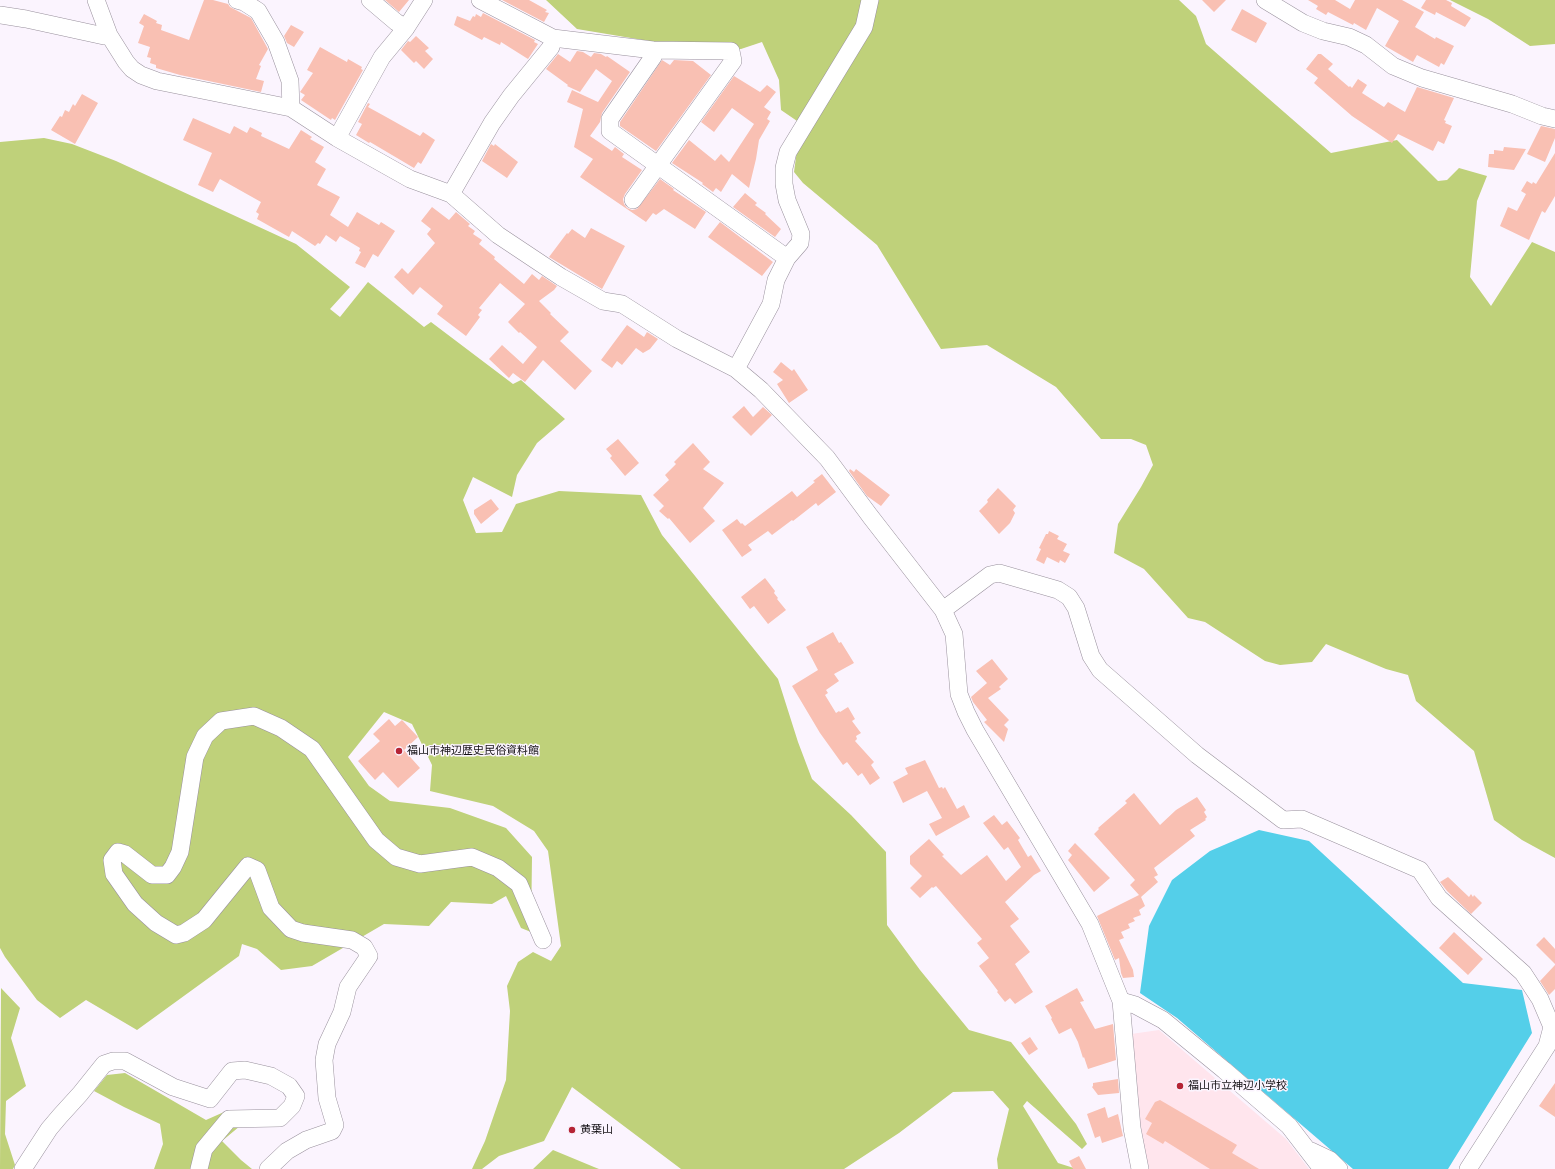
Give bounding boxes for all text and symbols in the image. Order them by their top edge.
place label: 福山市神辺歴史民俗資料館 [407,744,539,758]
marker: 福山市神辺歴史民俗資料館 [394,746,404,756]
place label: 福山市立神辺小学校 [1188,1079,1287,1093]
marker: 福山市立神辺小学校 [1175,1081,1185,1091]
place label: 黄葉山 [580,1123,613,1137]
marker: 黄葉山 [567,1125,577,1135]

